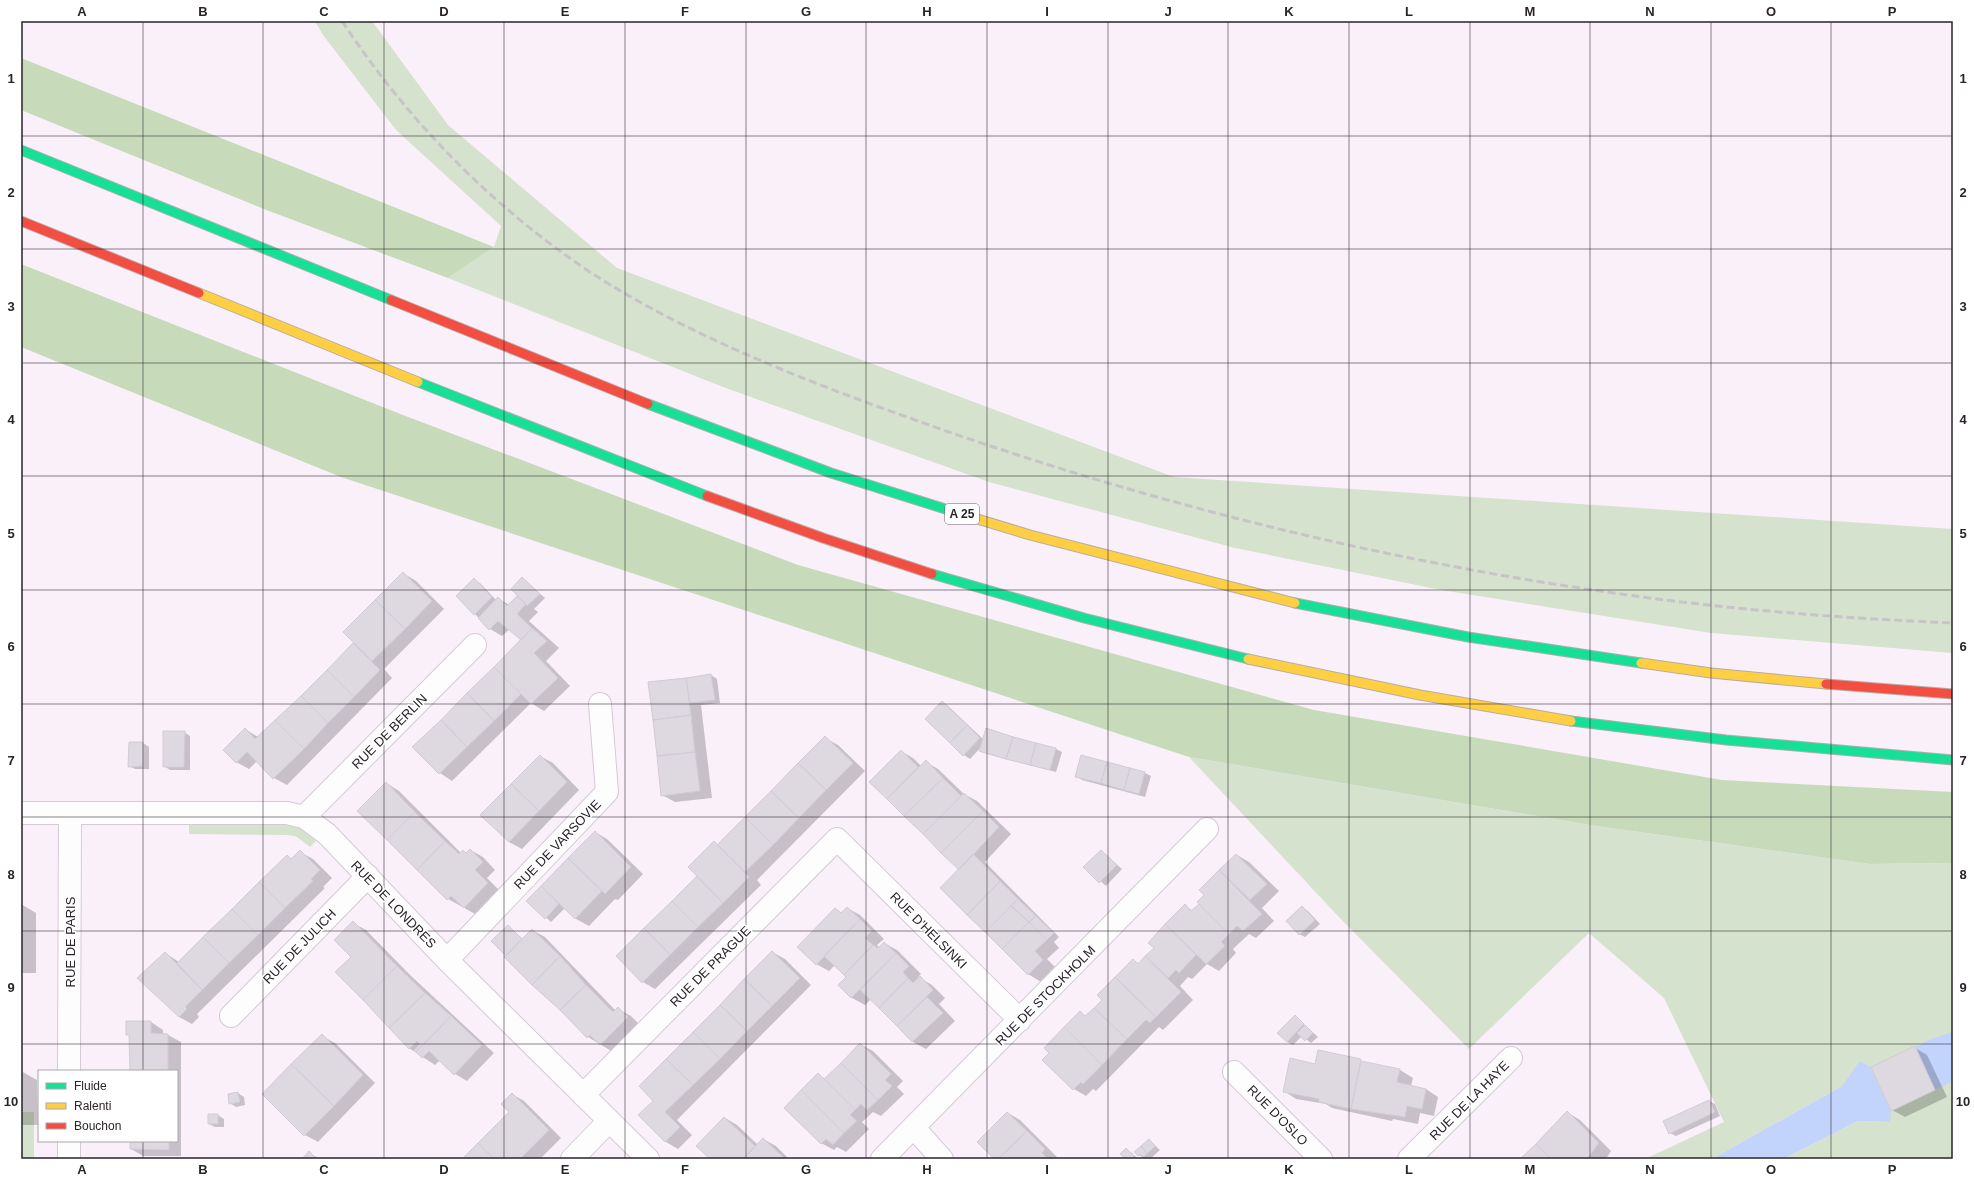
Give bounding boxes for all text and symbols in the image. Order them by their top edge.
text: A [77,4,87,19]
text: B [198,4,208,19]
text: C [319,4,329,19]
text: D [439,4,449,19]
text: E [561,4,570,19]
text: F [681,4,689,19]
text: G [801,4,811,19]
text: H [922,4,932,19]
text: I [1045,4,1049,19]
text: J [1164,4,1172,19]
text: K [1284,4,1294,19]
text: L [1405,4,1413,19]
text: M [1525,4,1535,19]
text: N [1645,4,1655,19]
text: O [1766,4,1776,19]
text: P [1888,4,1897,19]
text: 1 [7,71,15,86]
text: 1 [1959,71,1967,86]
text: 2 [7,185,15,200]
text: 2 [1959,185,1967,200]
text: 3 [7,299,15,314]
text: 3 [1959,299,1967,314]
text: 4 [7,412,15,427]
text: 4 [1959,412,1967,427]
road number: A 25 [945,504,979,524]
text: 5 [7,526,15,541]
text: 5 [1959,526,1967,541]
text: 6 [7,639,15,654]
text: 6 [1959,639,1967,654]
street label: RUE DE BERLIN [349,691,430,772]
text: 7 [7,753,15,768]
text: 7 [1959,753,1967,768]
street label: RUE DE VARSOVIE [511,796,604,892]
street label: RUE DE LONDRES [348,858,439,951]
text: 8 [7,867,15,882]
text: 8 [1959,867,1967,882]
street label: RUE D'HELSINKI [887,889,970,972]
street label: RUE DE PARIS [63,896,78,987]
street label: RUE DE JULICH [260,906,339,987]
street label: RUE DE PRAGUE [667,923,754,1010]
street label: RUE DE STOCKHOLM [992,942,1098,1048]
text: 9 [7,980,15,995]
text: 9 [1959,980,1967,995]
street label: RUE DE LA HAYE [1427,1057,1512,1143]
legend [38,1070,178,1142]
text: Fluide [74,1079,107,1093]
street label: RUE D'OSLO [1244,1082,1311,1149]
text: 10 [4,1094,18,1109]
text: 10 [1956,1094,1970,1109]
text: Ralenti [74,1099,111,1113]
text: Bouchon [74,1119,121,1133]
text: A [77,1162,87,1177]
text: B [198,1162,208,1177]
text: C [319,1162,329,1177]
text: D [439,1162,449,1177]
text: E [561,1162,570,1177]
text: F [681,1162,689,1177]
text: G [801,1162,811,1177]
text: H [922,1162,932,1177]
text: I [1045,1162,1049,1177]
text: J [1164,1162,1172,1177]
text: K [1284,1162,1294,1177]
text: L [1405,1162,1413,1177]
text: M [1525,1162,1535,1177]
text: N [1645,1162,1655,1177]
text: O [1766,1162,1776,1177]
text: P [1888,1162,1897,1177]

